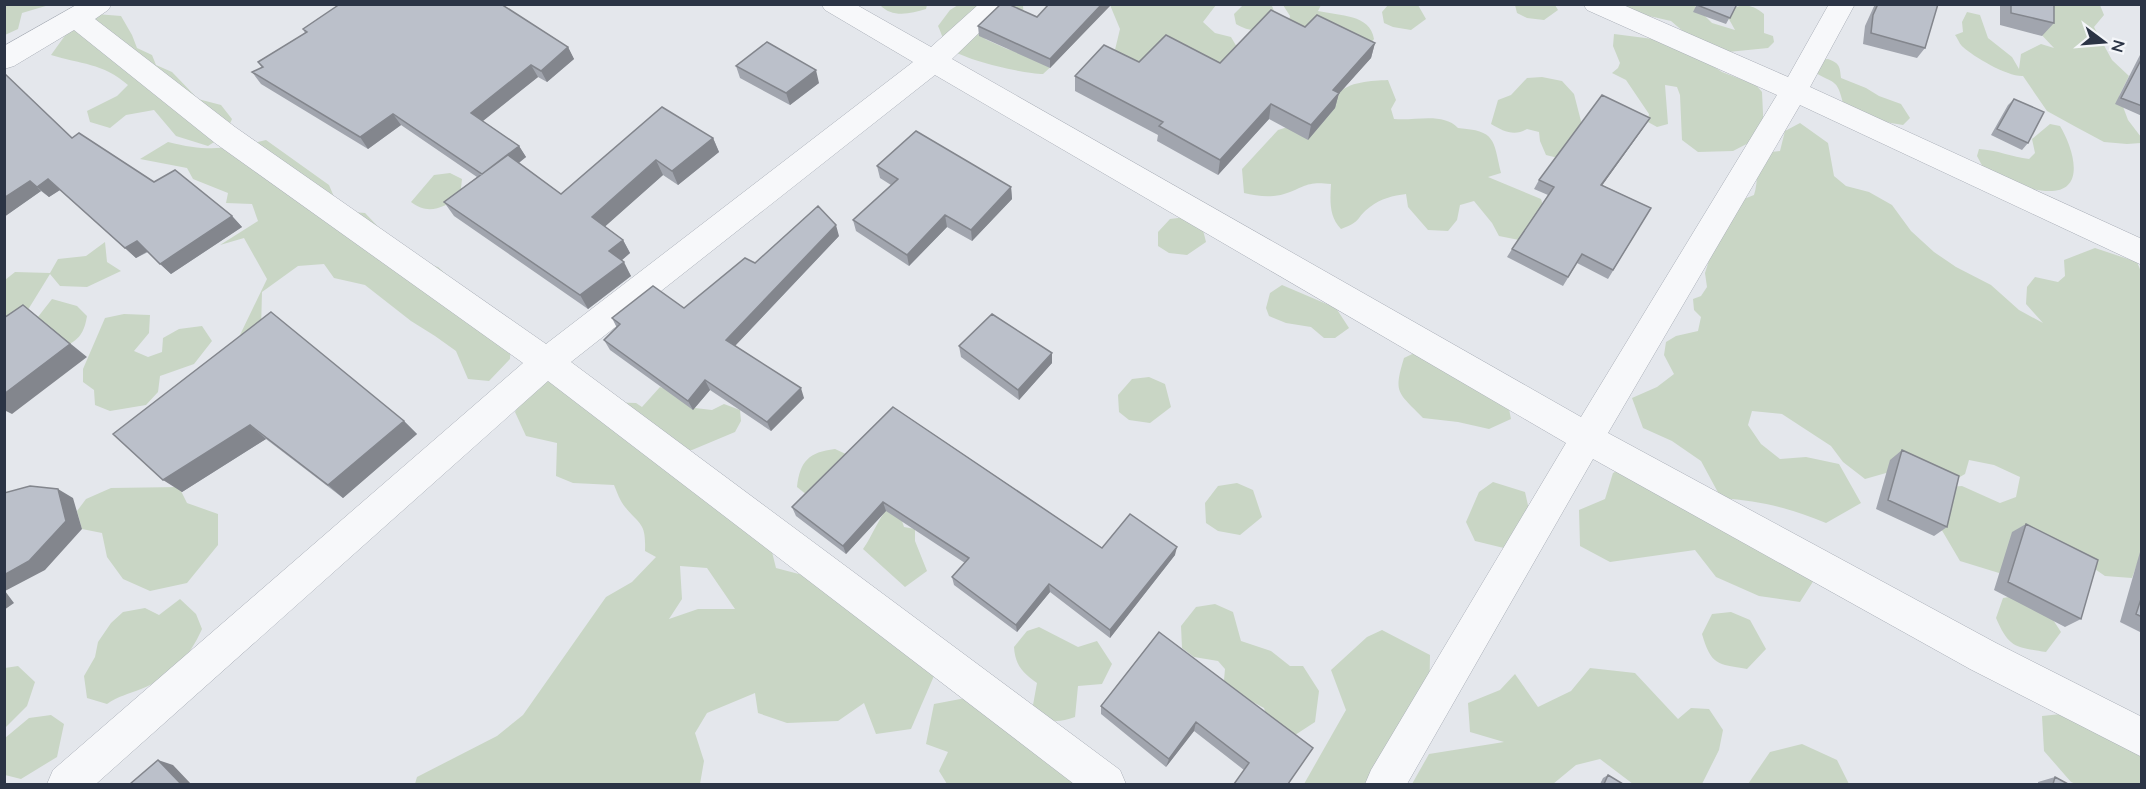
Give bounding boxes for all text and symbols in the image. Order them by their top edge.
north arrow [2074,12,2134,72]
text: N [2107,38,2130,55]

